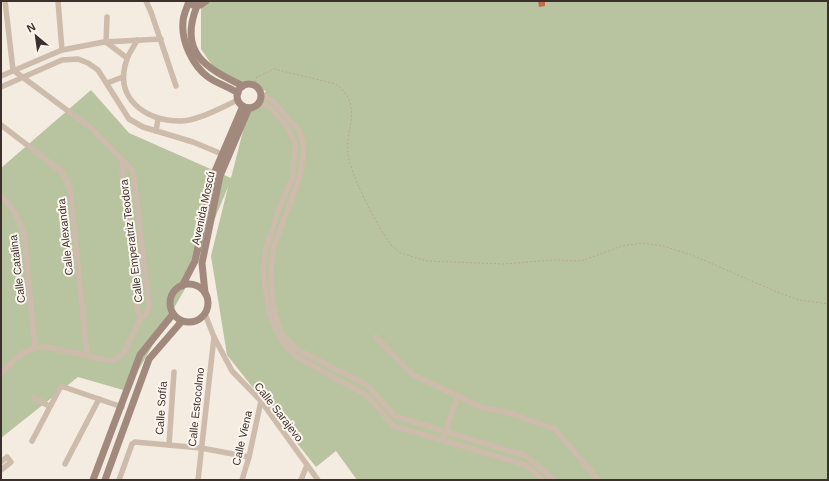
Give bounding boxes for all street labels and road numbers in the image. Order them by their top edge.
street label: Avenida Moscú [189,170,217,246]
street label: Calle Emperatriz Teodora [117,178,145,303]
street label: Calle Alexandra [55,197,75,276]
street label: Calle Catalina [7,233,27,304]
street label: Calle Estocolmo [186,367,206,447]
street label: Calle Sofía [153,380,169,435]
street label: Calle Sarajevo [252,380,306,444]
street label: Calle Viena [230,408,254,467]

